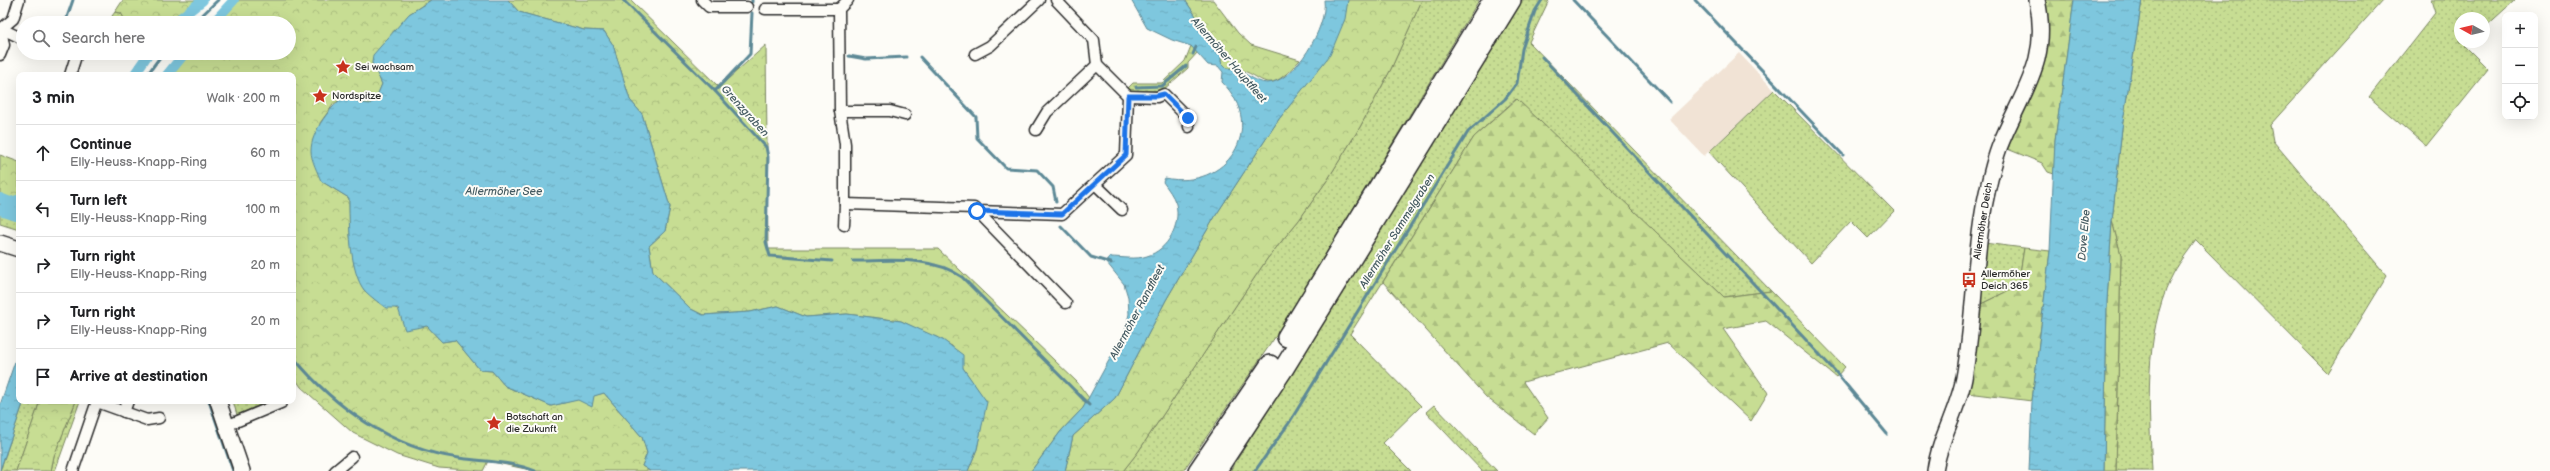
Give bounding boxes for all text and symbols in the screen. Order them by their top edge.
north arrow [2454,12,2490,48]
map controls [2502,12,2538,120]
button: + [2502,12,2538,48]
water label: Allermöher Hauptfleet [1188,14,1270,106]
search box [16,16,296,60]
icon: search [30,27,52,49]
text: Search here [62,29,145,48]
button: − [2502,48,2538,84]
place icon: Sei wachsam [334,58,352,76]
place label: Sei wachsam [355,61,414,73]
water label: Grenzgraben [719,83,771,139]
button: locate [2502,84,2538,120]
place icon: Nordspitze [311,87,329,105]
text: 3 min [32,88,75,108]
text: Walk · 200 m [207,90,280,106]
place label: Nordspitze [332,90,381,102]
route end [1179,109,1197,127]
text: Continue [70,135,132,154]
icon: ahead [32,142,54,164]
text: 60 m [250,145,280,161]
text: Elly-Heuss-Knapp-Ring [70,154,207,170]
water label: Allermöher Sammelgraben [1356,171,1438,291]
street label: Allermöher Deich [1971,181,1995,260]
water label: Allermöher See [465,185,543,198]
text: Turn left [70,191,127,210]
icon: left [32,198,54,220]
text: 100 m [245,201,280,217]
route start [968,202,986,220]
water label: Dove Elbe [2075,208,2093,261]
text: Elly-Heuss-Knapp-Ring [70,210,207,226]
text: Turn right [70,247,135,266]
icon: right [32,254,54,276]
text: 20 m [250,257,280,273]
water label: Allermöher Randfleet [1106,262,1168,362]
text: Elly-Heuss-Knapp-Ring [70,266,207,282]
place label: Allermöher Deich 365 [1981,268,2030,292]
bus stop icon: Allermöher Deich 365 [1960,271,1978,289]
text: Turn right [70,303,135,322]
icon: right [32,310,54,332]
text: 20 m [250,313,280,329]
text: Elly-Heuss-Knapp-Ring [70,322,207,338]
icon: arrive [32,366,54,388]
text: Arrive at destination [70,367,208,386]
place label: Botschaft an die Zukunft [506,411,563,435]
place icon: Botschaft an die Zukunft [485,414,503,432]

